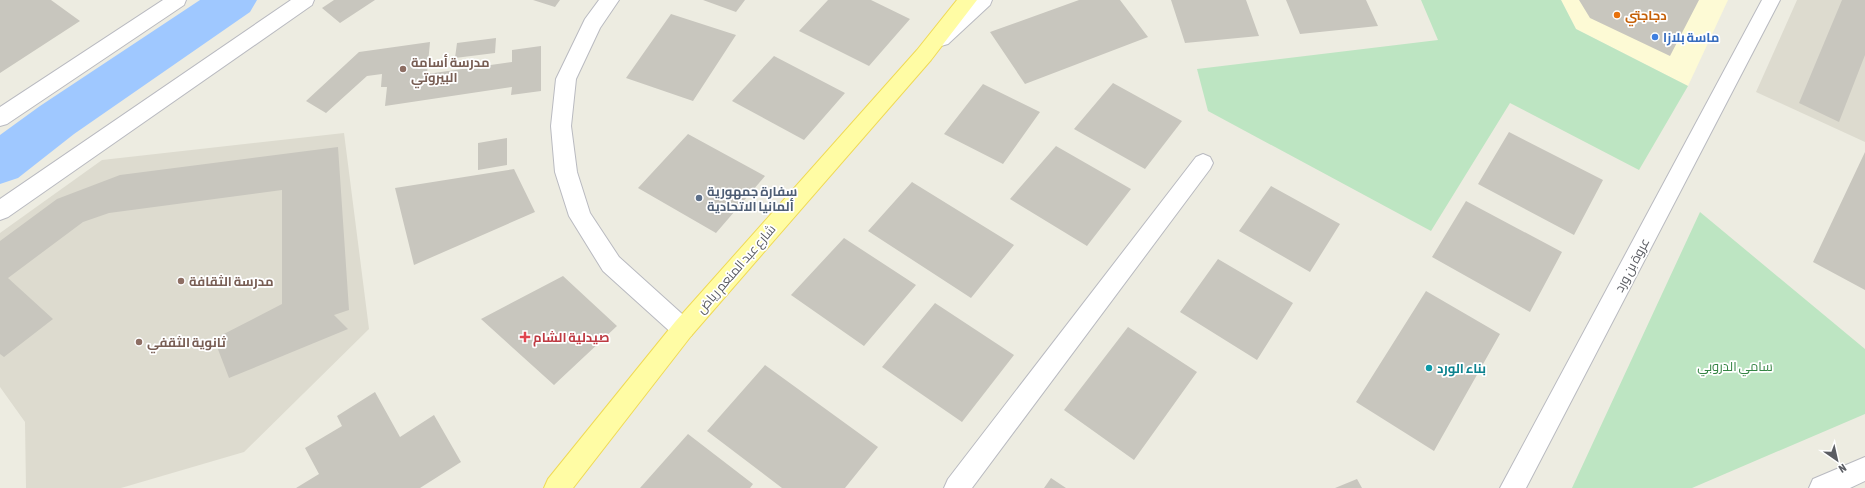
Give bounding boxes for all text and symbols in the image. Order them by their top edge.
place label: دجاجتي [1625,8,1667,27]
marker: دجاجتي [1612,10,1622,20]
place label: ماسة بلازا [1663,30,1719,46]
marker: ماسة بلازا [1650,32,1660,42]
place label: مدرسة أسامة البيروتي [411,54,490,89]
marker: مدرسة أسامة البيروتي [398,64,408,74]
place label: سفارة جمهورية ألمانيا الاتحادية [707,184,797,214]
marker: سفارة جمهورية ألمانيا الاتحادية [694,193,704,203]
street label: شارع عبد المنعم رياض [693,222,780,318]
street label: عروة بن ورد [1611,235,1653,295]
place label: مدرسة الثقافة [189,274,273,289]
marker: مدرسة الثقافة [176,276,186,286]
place label: صيدلية الشام [533,330,609,347]
marker: صيدلية الشام [520,332,530,342]
place label: ثانوية الثقفي [147,335,226,354]
marker: ثانوية الثقفي [134,337,144,347]
park label: سامي الدروبي [1697,359,1773,377]
place label: بناء الورد [1437,361,1486,377]
marker: بناء الورد [1424,363,1434,373]
north arrow [1817,440,1857,480]
text: N [1837,461,1849,475]

